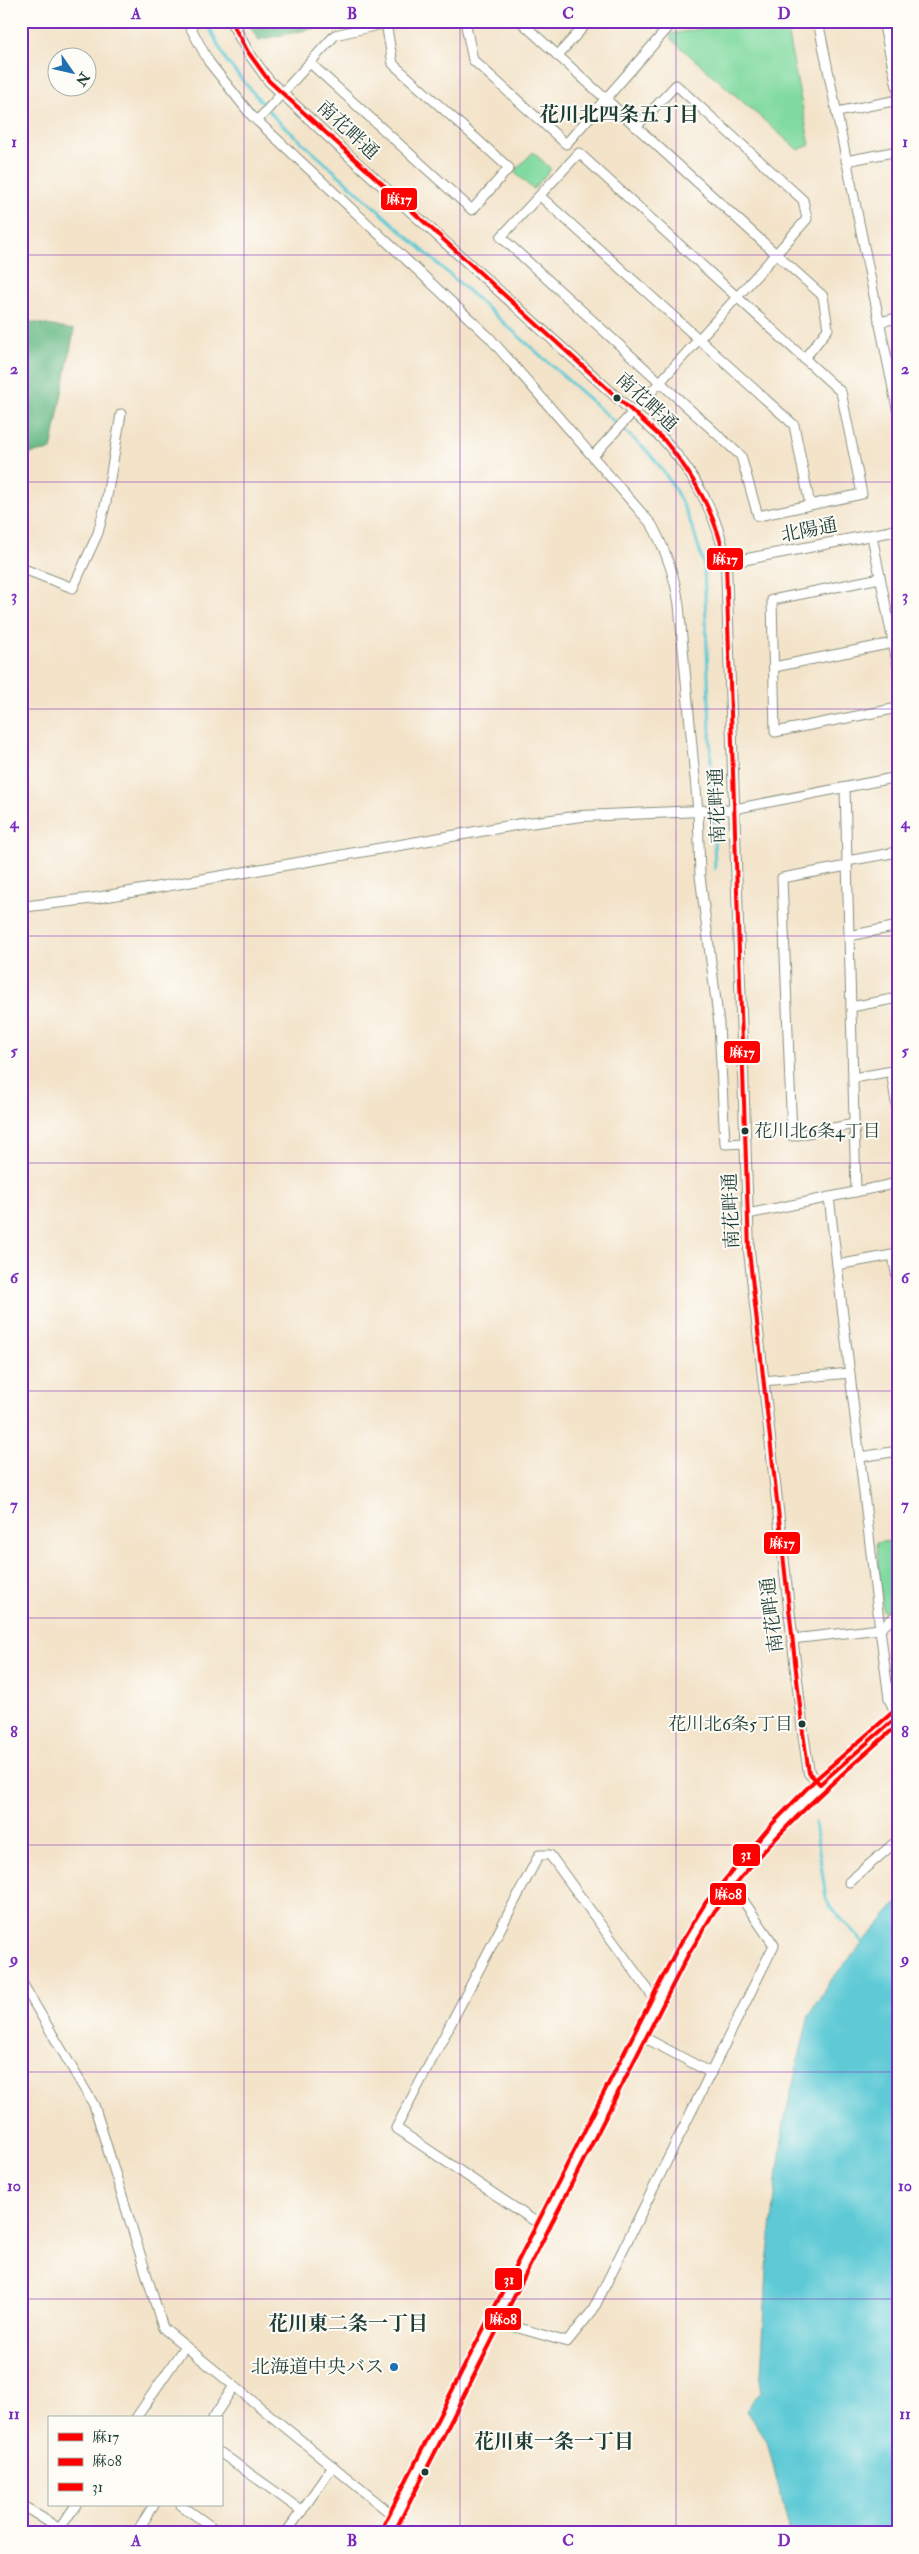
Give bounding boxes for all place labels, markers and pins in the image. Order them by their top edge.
unlabelled marker [612,393,622,403]
place label: 花川北6条4丁目 [754,1120,881,1143]
marker: 花川北6条4丁目 [740,1126,750,1136]
place label: 花川北6条5丁目 [668,1713,793,1736]
marker: 花川北6条5丁目 [797,1719,807,1729]
place label: 北海道中央バス [251,2355,384,2379]
marker: 北海道中央バス [388,2361,400,2373]
unlabelled marker [420,2467,430,2477]

